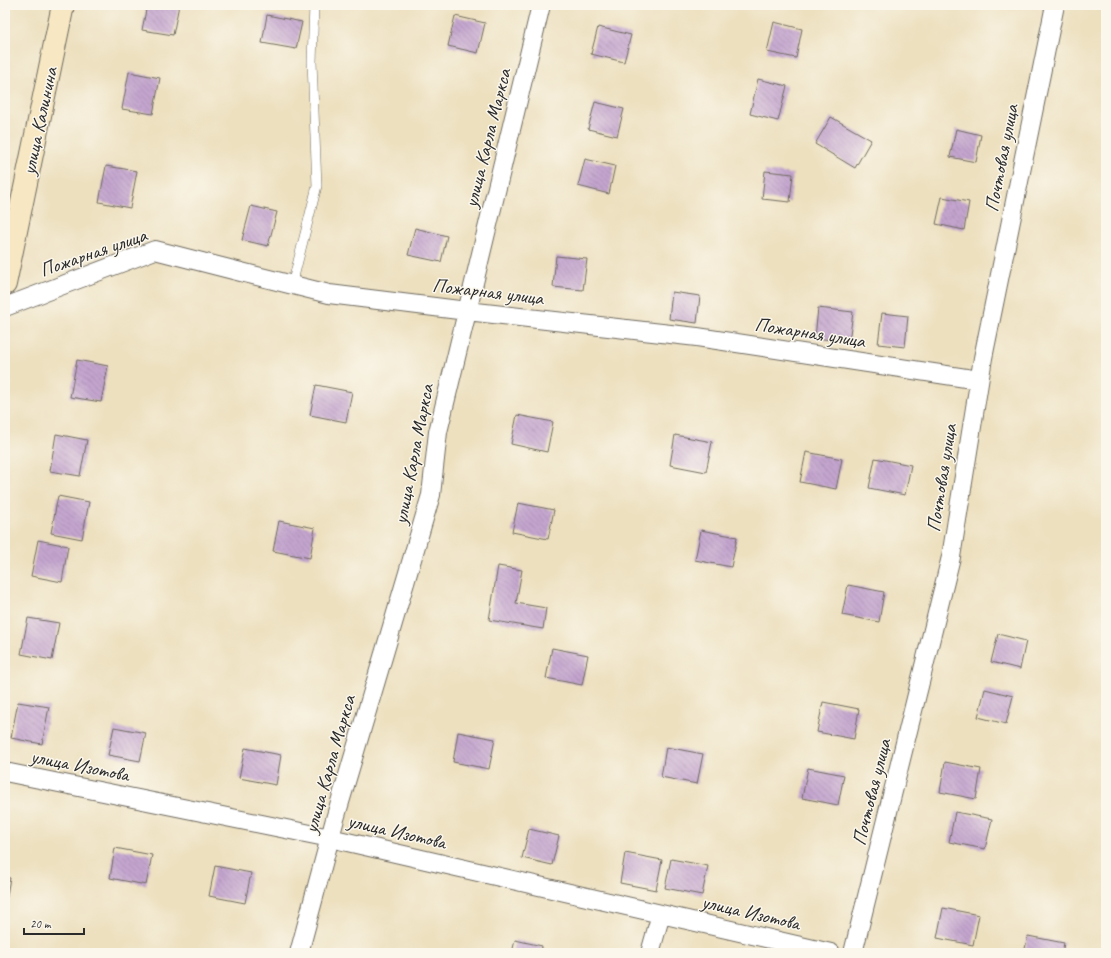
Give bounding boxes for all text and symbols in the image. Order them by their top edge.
street label: улица Калинина [16,64,63,178]
street label: улица Карла Маркса [458,65,517,211]
street label: Почтовая улица [979,101,1024,214]
street label: Пожарная улица [36,222,151,282]
street label: Пожарная улица [431,272,546,311]
street label: Пожарная улица [753,311,868,354]
street label: улица Карла Маркса [387,381,440,527]
street label: Почтовая улица [921,421,963,534]
street label: улица Карла Маркса [298,691,361,837]
street label: Почтовая улица [846,735,897,848]
street label: улица Изотова [28,744,133,788]
street label: улица Изотова [344,808,450,855]
street label: улица Изотова [698,889,804,936]
scale bar [24,910,84,936]
text: 20 m [30,916,52,932]

